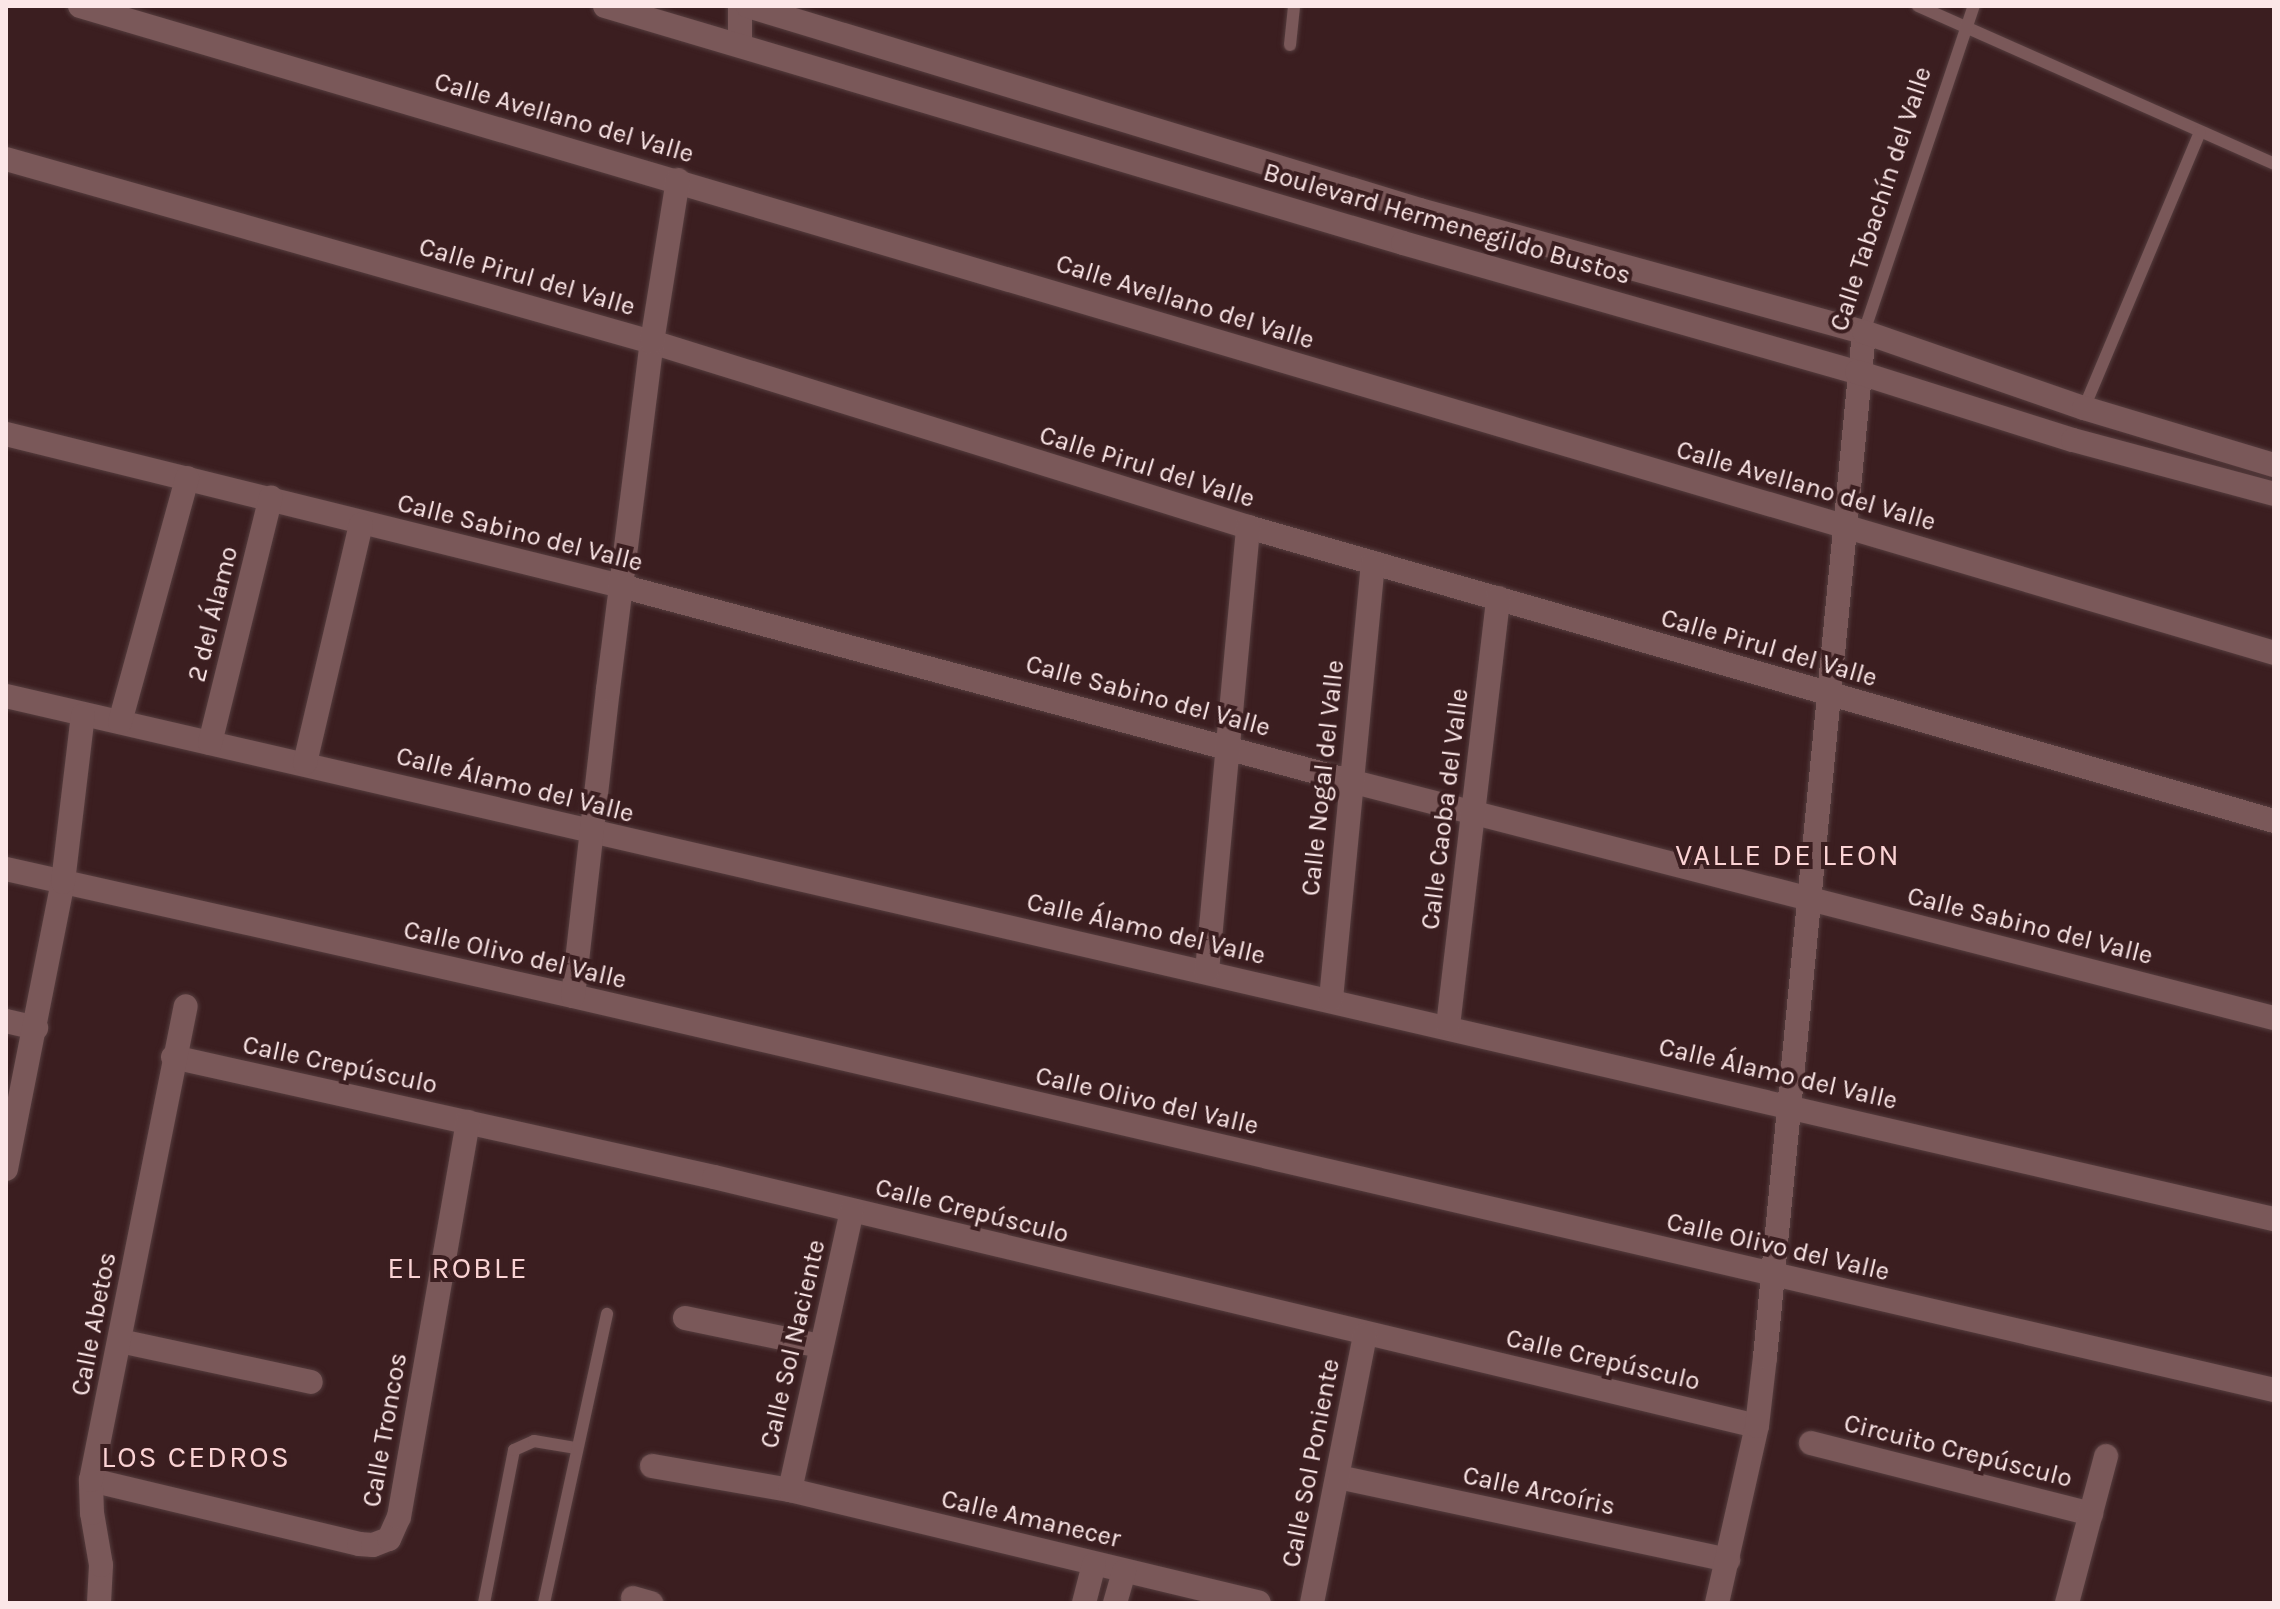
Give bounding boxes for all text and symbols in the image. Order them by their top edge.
street label: Calle Tabachín del Valle [1824,63,1938,335]
street label: Calle Avellano del Valle [431,66,697,170]
street label: Boulevard Hermenegildo Bustos [1260,157,1634,291]
street label: Calle Pirul del Valle [415,231,639,323]
street label: Calle Avellano del Valle [1052,248,1318,356]
street label: Calle Pirul del Valle [1036,419,1258,515]
street label: Calle Avellano del Valle [1673,434,1939,538]
street label: Calle Sabino del Valle [394,487,646,579]
street label: 2 del Álamo [181,543,245,685]
street label: Calle Pirul del Valle [1657,602,1881,694]
street label: Calle Sabino del Valle [1022,648,1274,744]
street label: Calle Nogal del Valle [1295,659,1351,897]
street label: Calle Caoba del Valle [1415,687,1475,931]
street label: Calle Álamo del Valle [393,740,637,830]
district label: VALLE DE LEON [1675,837,1901,873]
street label: Calle Sabino del Valle [1904,880,2156,972]
street label: Calle Álamo del Valle [1024,886,1268,972]
street label: Calle Olivo del Valle [400,914,630,996]
street label: Calle Crepúsculo [240,1029,440,1101]
street label: Calle Álamo del Valle [1656,1031,1900,1117]
street label: Calle Olivo del Valle [1032,1060,1262,1142]
street label: Calle Crepúsculo [872,1172,1072,1250]
street label: Calle Olivo del Valle [1663,1206,1893,1288]
street label: Calle Sol Naciente [754,1237,832,1451]
street label: Calle Abetos [65,1250,123,1398]
district label: EL ROBLE [387,1250,529,1286]
street label: Calle Crepúsculo [1503,1322,1703,1398]
street label: Calle Troncos [356,1350,414,1510]
street label: Calle Sol Poniente [1275,1356,1347,1570]
street label: Circuito Crepúsculo [1841,1408,2075,1494]
district label: LOS CEDROS [101,1439,291,1475]
street label: Calle Arcoíris [1460,1460,1618,1522]
street label: Calle Amanecer [938,1483,1124,1555]

